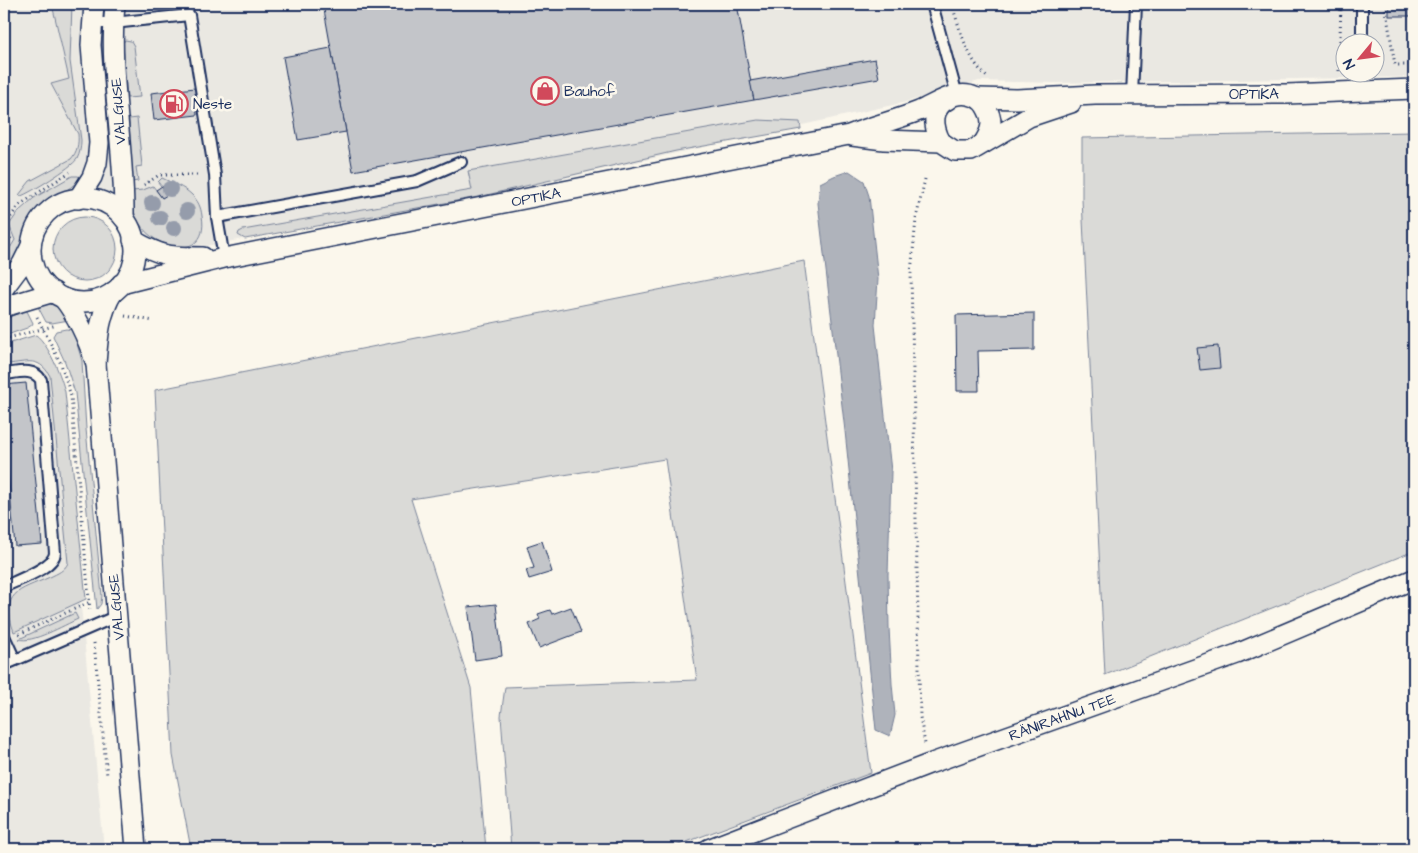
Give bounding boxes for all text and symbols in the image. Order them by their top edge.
north arrow [1336,32,1386,82]
text: N [1339,55,1360,73]
shop icon: Bauhof [530,76,560,106]
street label: VALGUSE [106,77,131,145]
place label: Bauhof [564,81,615,102]
street label: OPTIKA [1229,84,1279,105]
fuel station icon: Neste [159,89,189,119]
place label: Neste [193,94,232,115]
street label: OPTIKA [510,182,563,213]
street label: VALGUSE [103,573,130,641]
street label: RÄNIRAHNU TEE [1006,688,1119,747]

